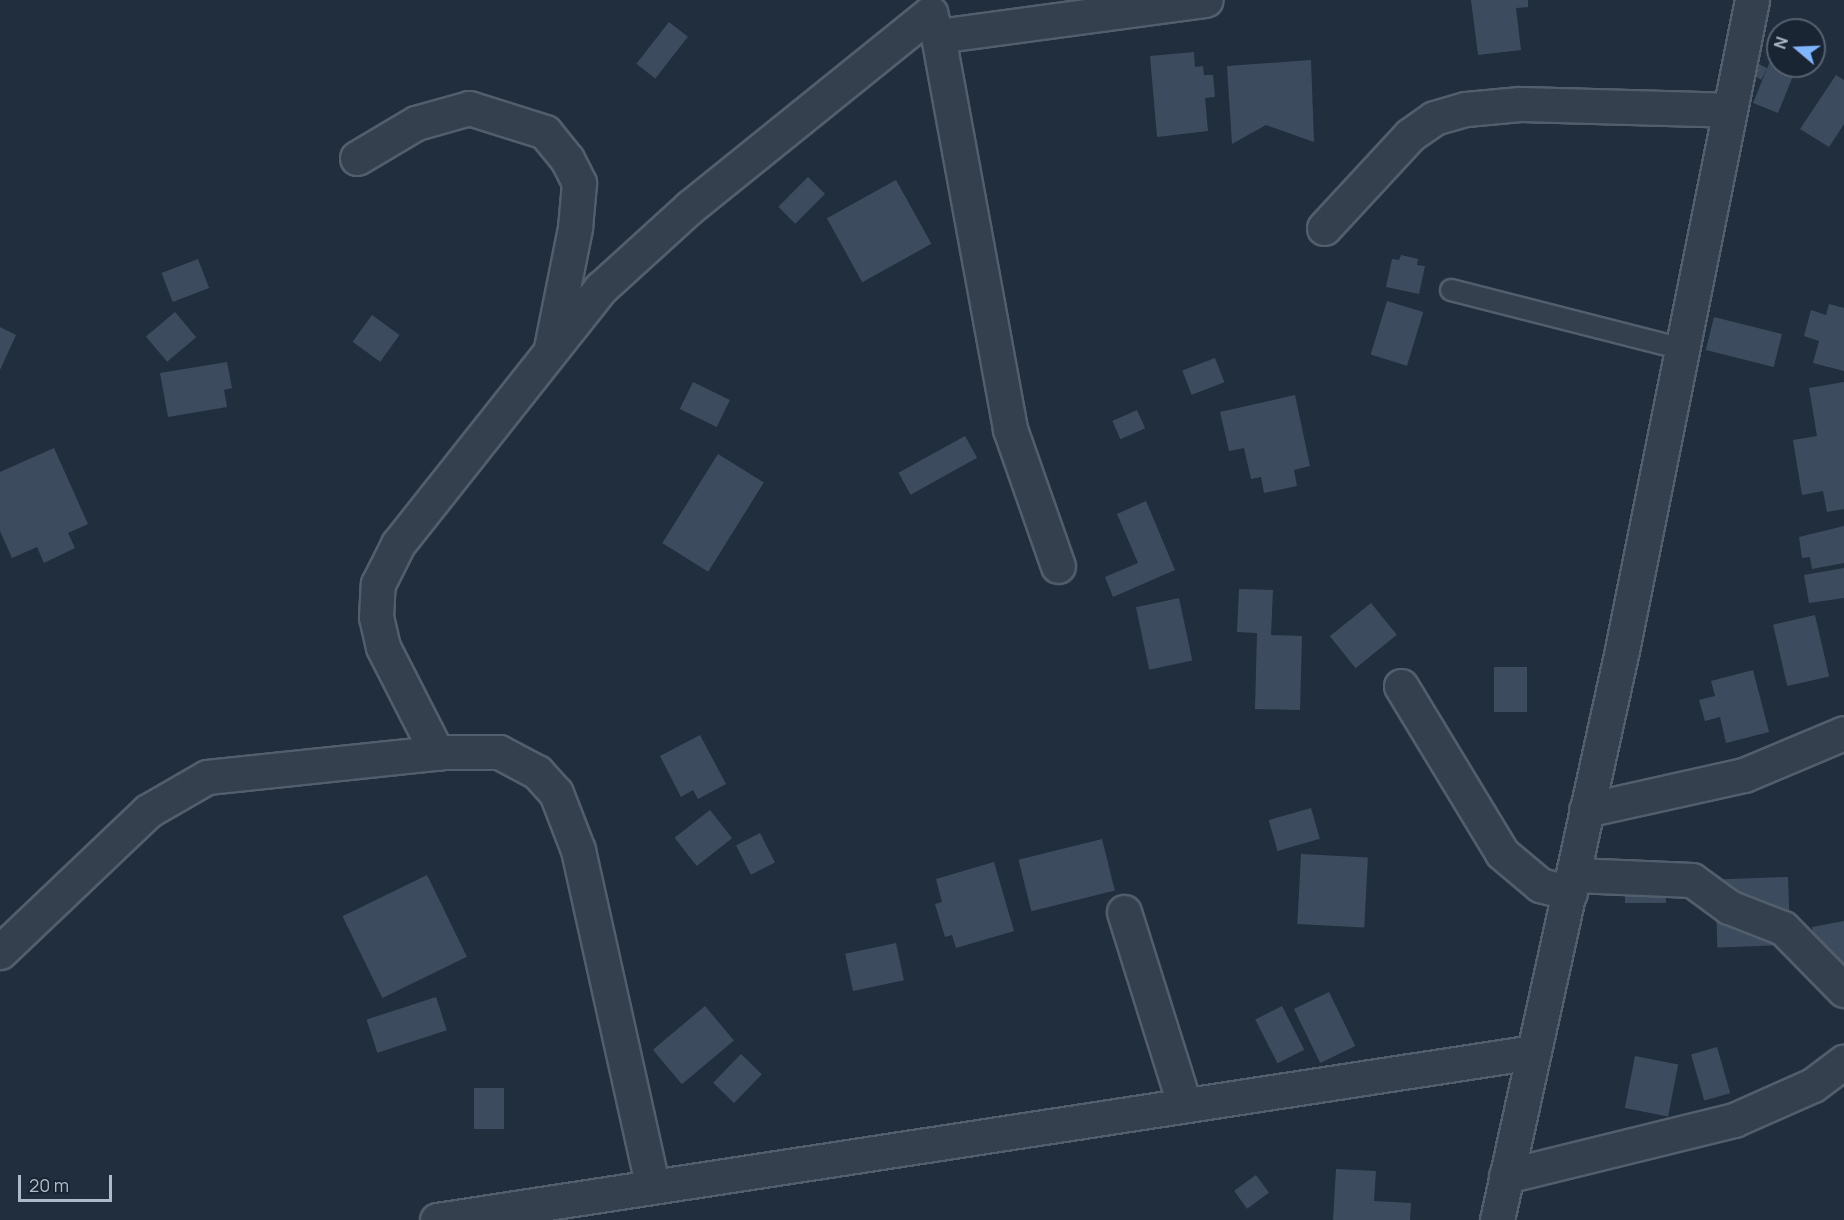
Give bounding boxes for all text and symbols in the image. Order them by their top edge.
north arrow [1766,18,1826,78]
text: N [1769,34,1793,52]
scale bar [21,1163,116,1201]
text: 20 m [29,1173,69,1197]

